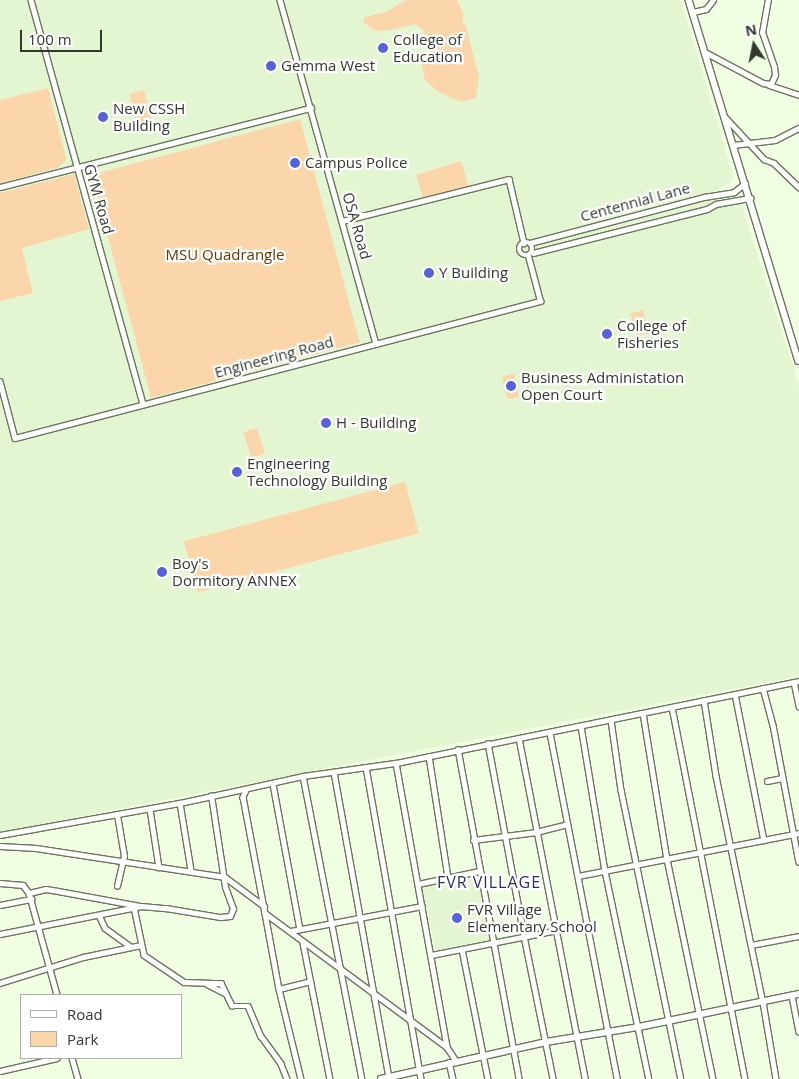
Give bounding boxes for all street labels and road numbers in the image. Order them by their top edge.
street label: GYM Road [80,162,118,236]
street label: Centennial Lane [578,179,692,225]
street label: OSA Road [339,190,375,262]
street label: Engineering Road [213,332,335,382]

